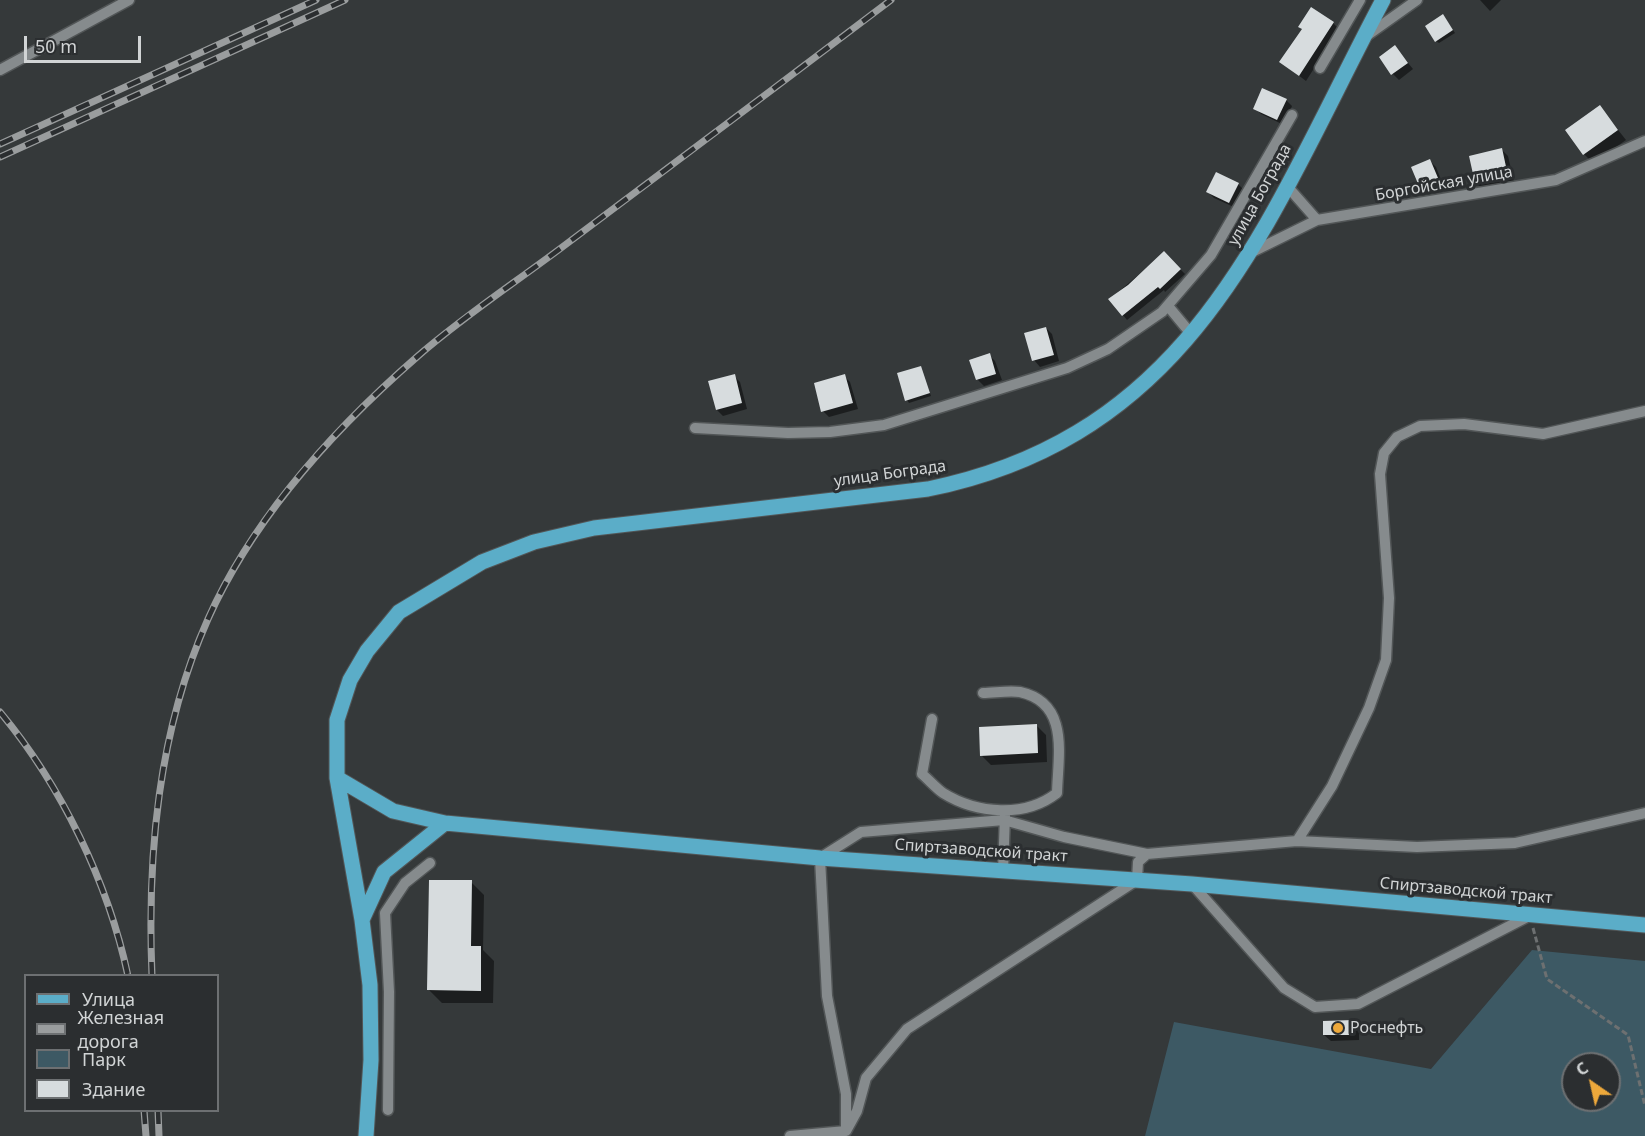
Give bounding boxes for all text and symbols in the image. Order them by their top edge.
scale bar [27,24,144,62]
text: 50 m [35,34,77,58]
street label: улица Бограда [1224,141,1296,249]
street label: Боргойская улица [1374,162,1514,206]
street label: улица Бограда [833,457,947,491]
street label: Спиртзаводской тракт [894,835,1068,867]
street label: Спиртзаводской тракт [1379,874,1553,908]
legend [24,974,219,1112]
text: Улица [82,987,135,1011]
text: Железная дорога [78,1005,164,1053]
place label: Роснефть [1350,1018,1423,1038]
marker: Роснефть [1331,1021,1345,1035]
text: Парк [82,1047,126,1071]
north arrow [1561,1052,1621,1112]
text: С [1572,1057,1592,1081]
text: Здание [82,1077,145,1101]

